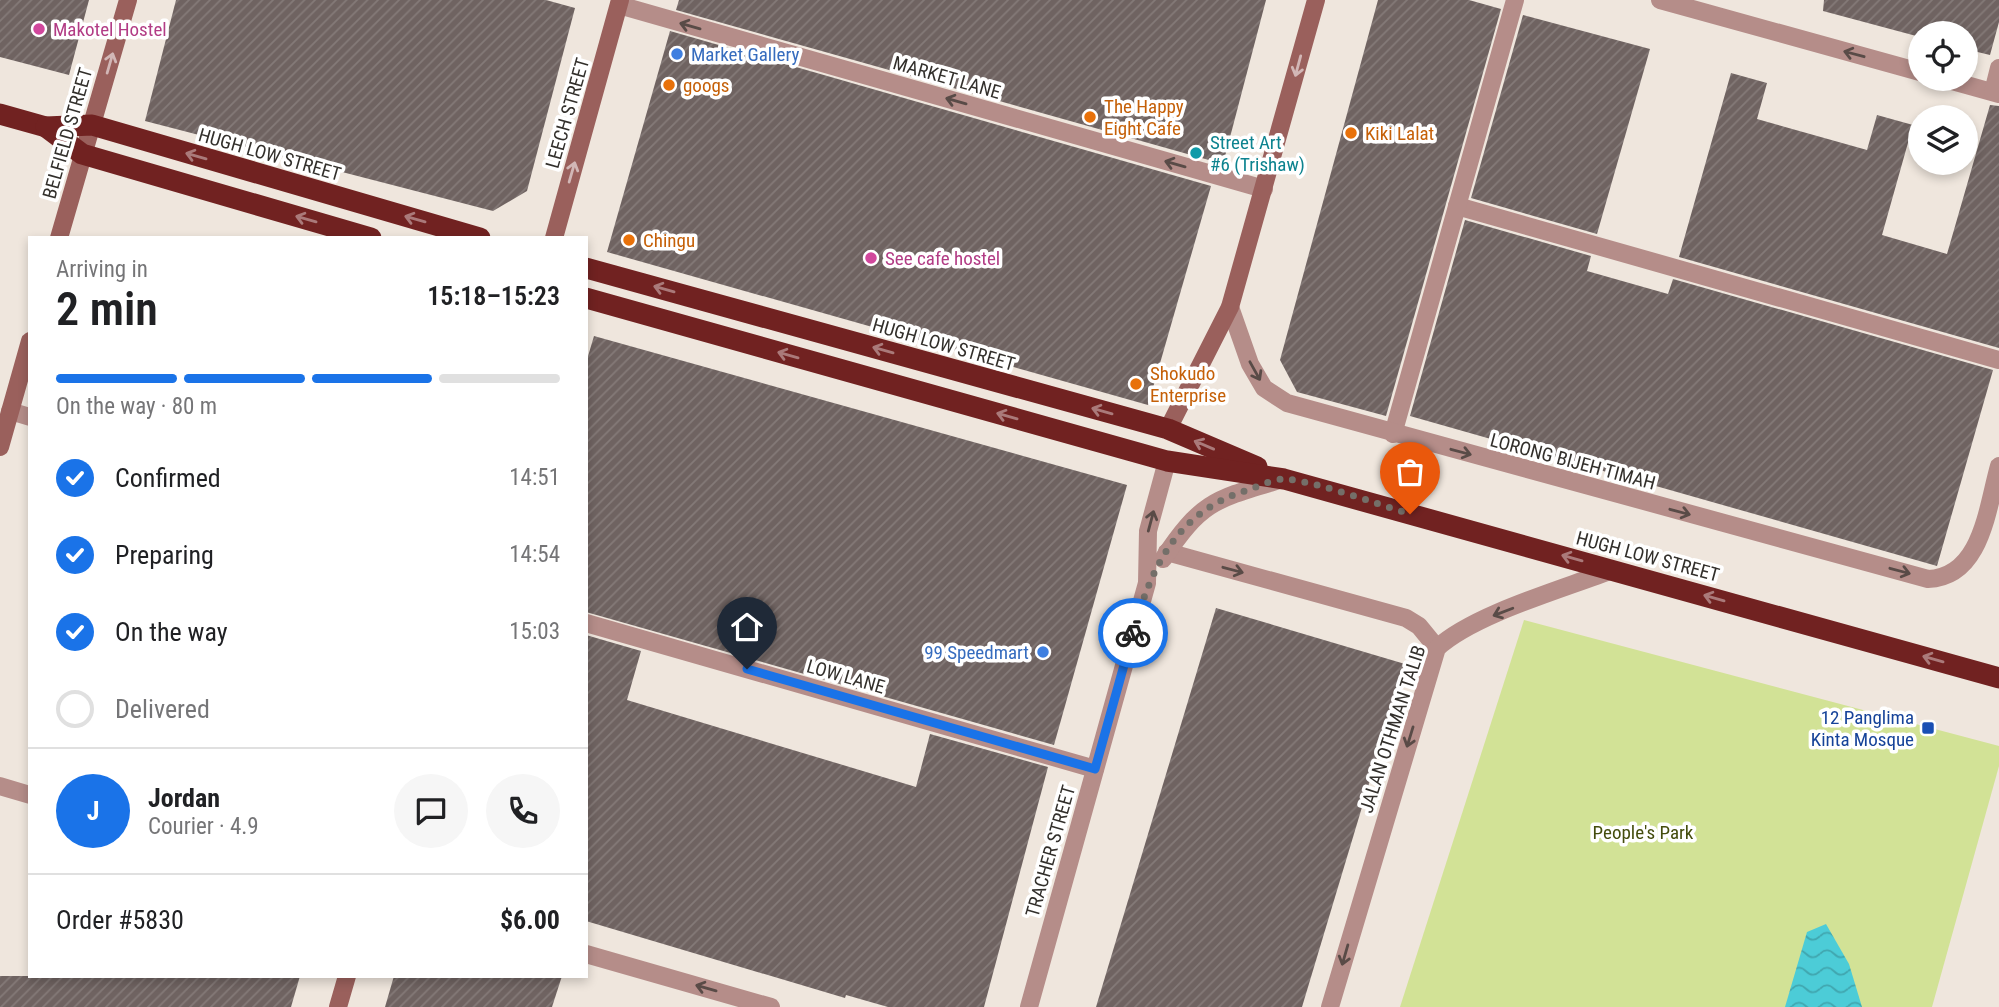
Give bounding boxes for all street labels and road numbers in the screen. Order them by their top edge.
street label: MARKET LANE [890,51,1003,104]
street label: LEECH STREET [541,55,594,171]
street label: BELFIELD STREET [38,65,97,201]
street label: HUGH LOW STREET [196,123,344,186]
street label: HUGH LOW STREET [870,313,1018,376]
street label: LORONG BIJEH TIMAH [1488,428,1658,495]
street label: HUGH LOW STREET [1574,526,1722,587]
street label: JALAN OTHMAN TALIB [1355,643,1430,816]
street label: LOW LANE [804,654,888,699]
street label: TRACHER STREET [1021,782,1080,920]

